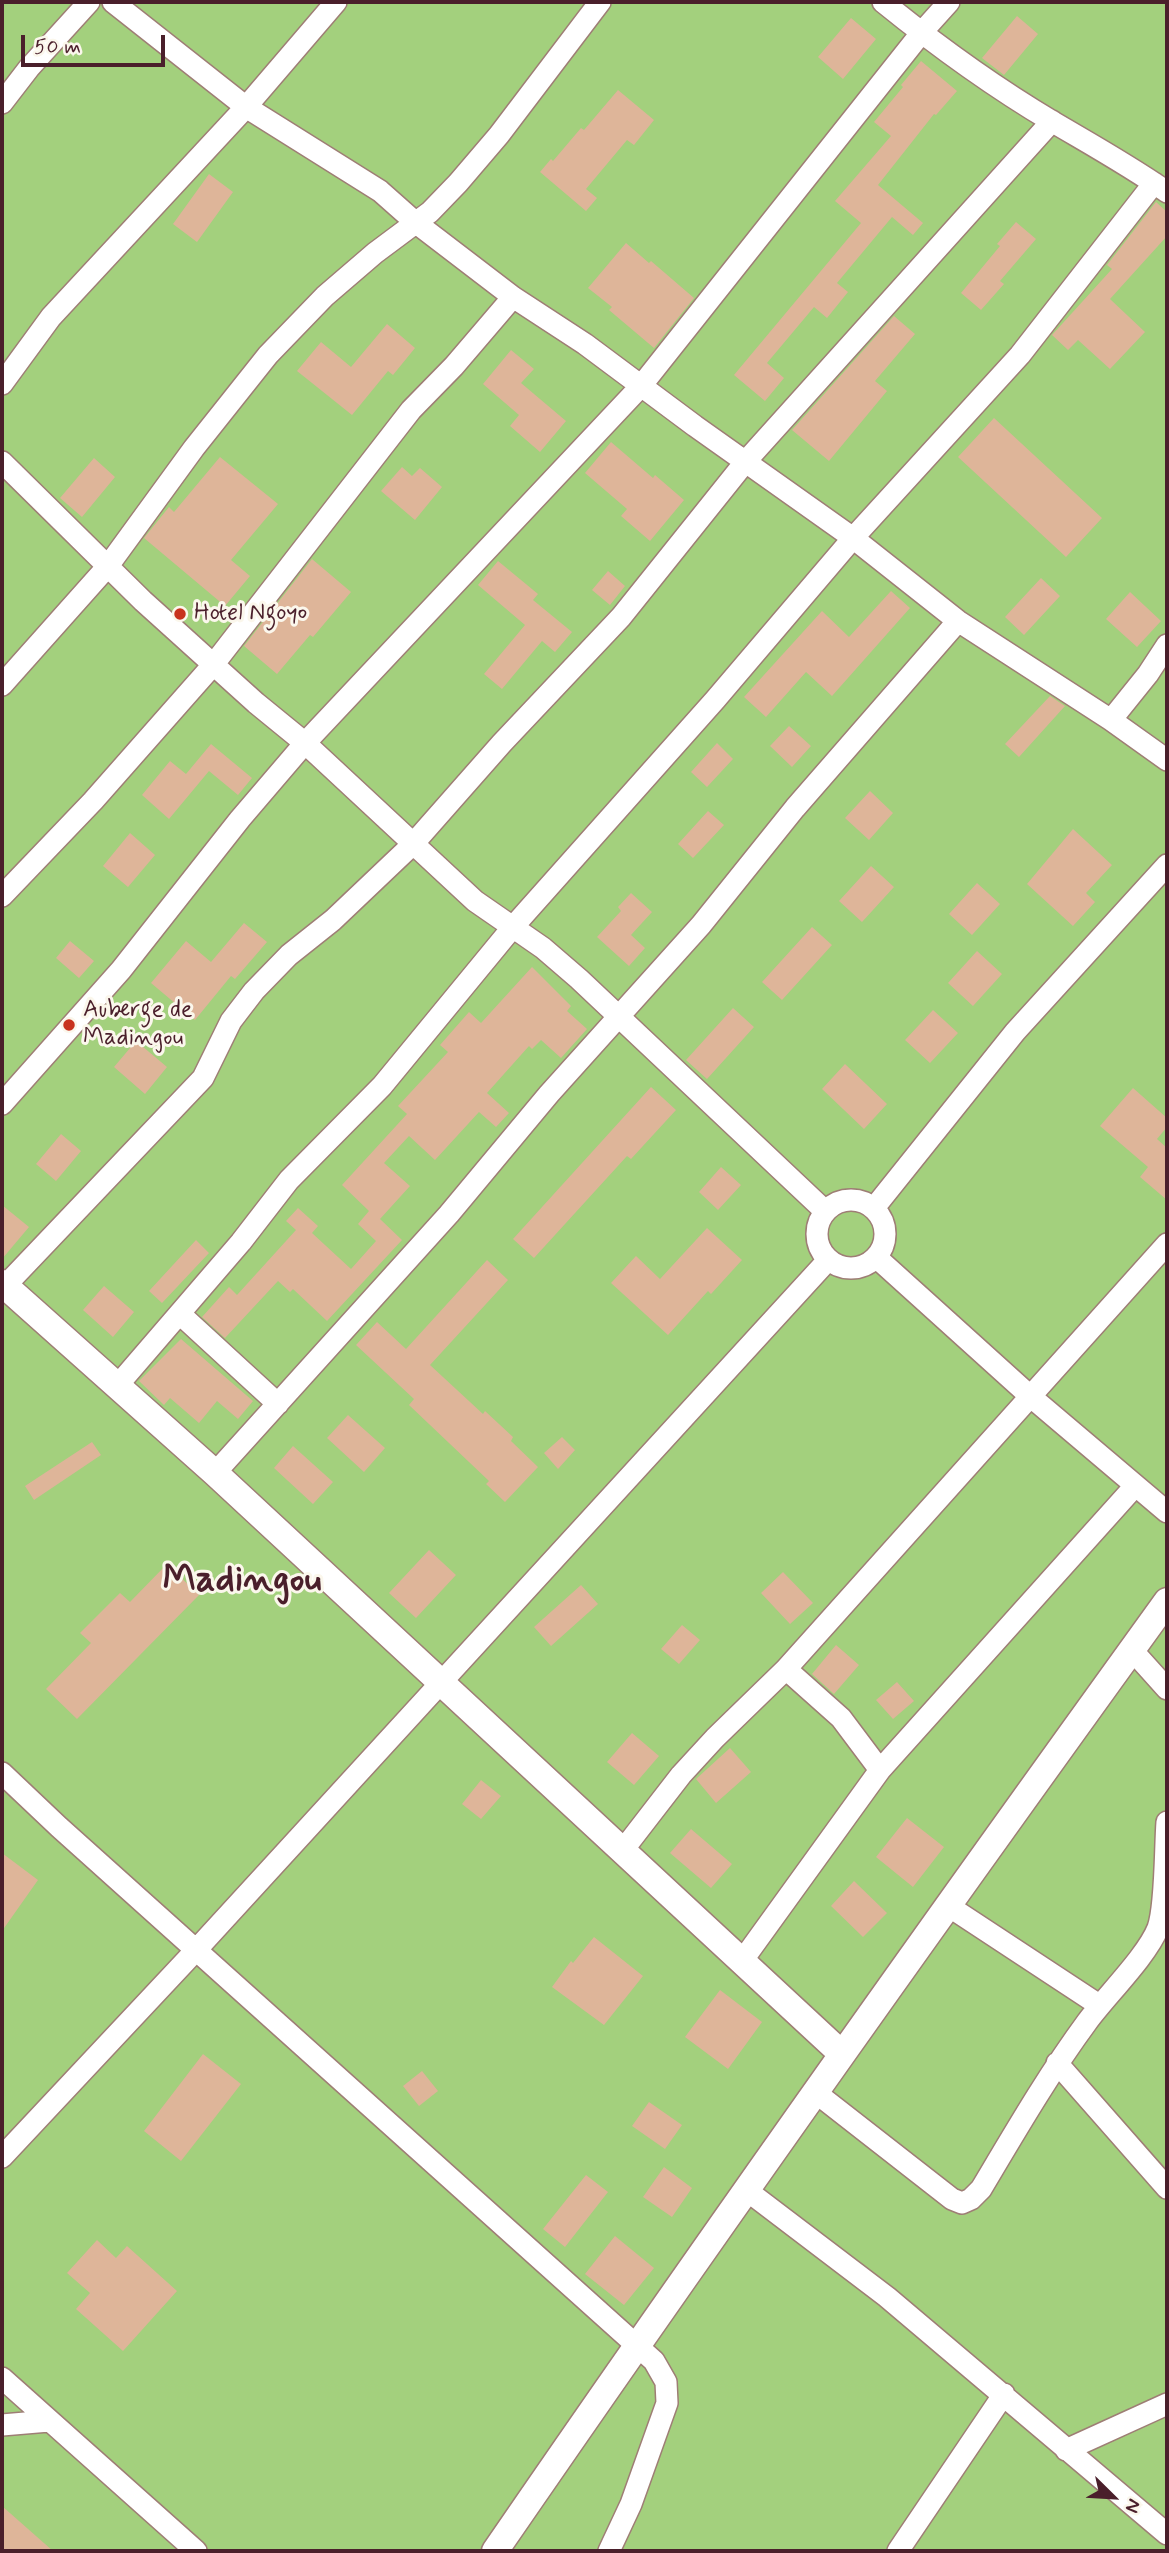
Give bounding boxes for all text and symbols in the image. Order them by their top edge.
scale bar [24,21,168,65]
text: 50 m [34,33,81,61]
place label: Hotel Ngoyo [194,600,307,628]
marker: Hotel Ngoyo [172,606,188,622]
place label: Auberge de Madingou [83,997,193,1053]
marker: Auberge de Madingou [61,1017,77,1033]
district label: Madingou [163,1559,321,1605]
north arrow [1078,2462,1148,2532]
text: N [1119,2495,1147,2517]

